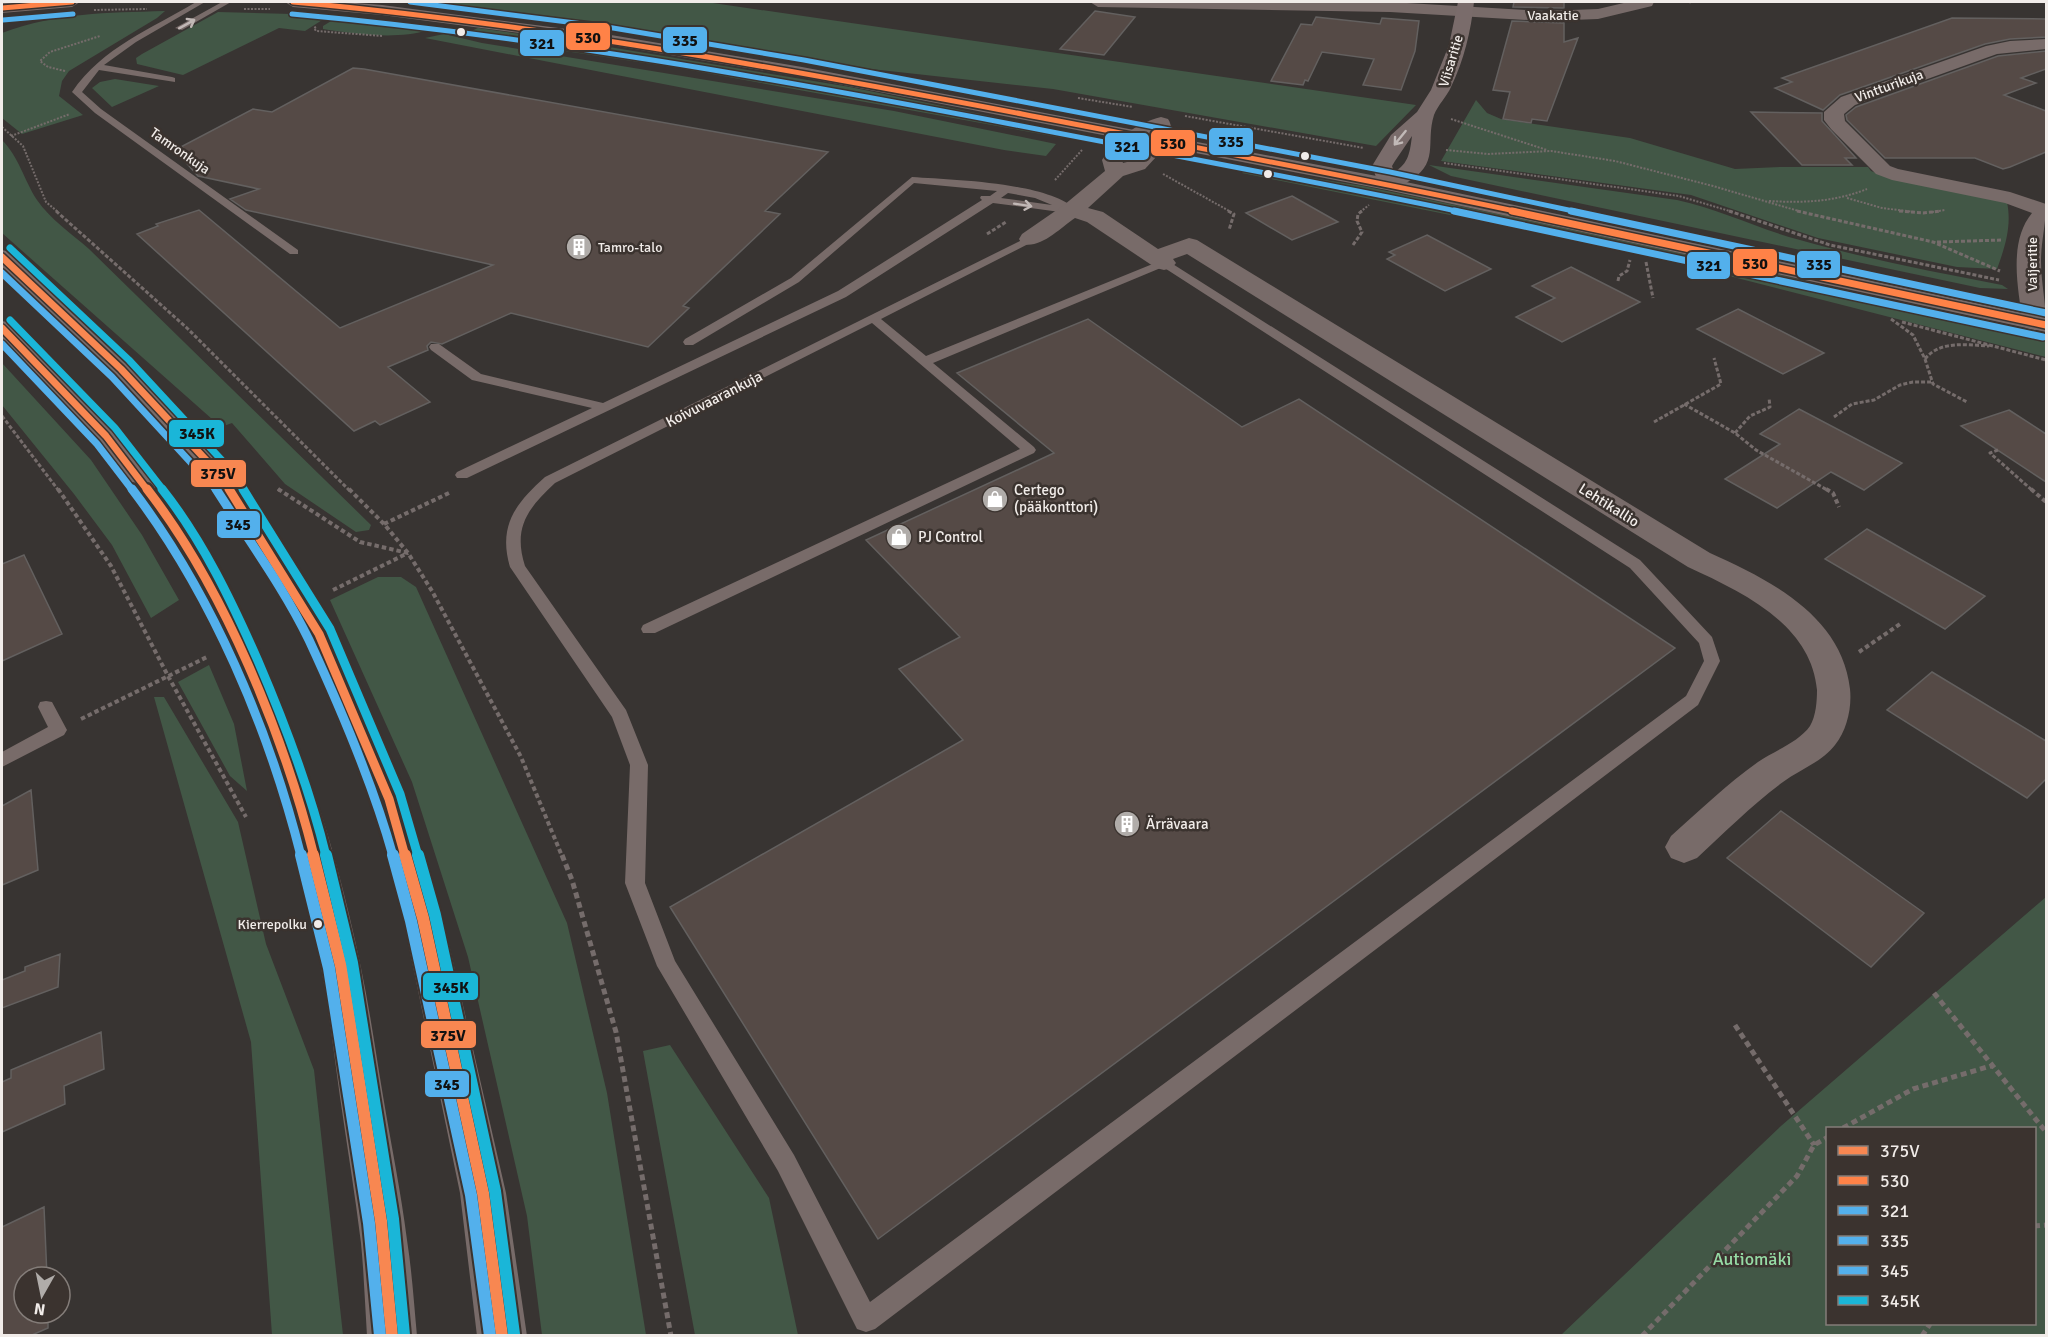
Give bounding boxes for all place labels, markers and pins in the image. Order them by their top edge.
unlabelled marker [455,26,467,38]
unlabelled marker [1299,150,1311,162]
unlabelled marker [1262,168,1274,180]
building icon: Tamro-talo [564,232,594,262]
place label: Tamro-talo [598,239,662,256]
place label: Certego (pääkonttori) [1014,481,1098,516]
shop icon: Certego (pääkonttori) [980,484,1010,514]
shop icon: PJ Control [884,522,914,552]
place label: PJ Control [918,528,983,546]
building icon: Ärrävaara [1112,809,1142,839]
place label: Ärrävaara [1146,815,1209,833]
place label: Kierrepolku [238,916,307,933]
marker: Kierrepolku [312,918,324,930]

